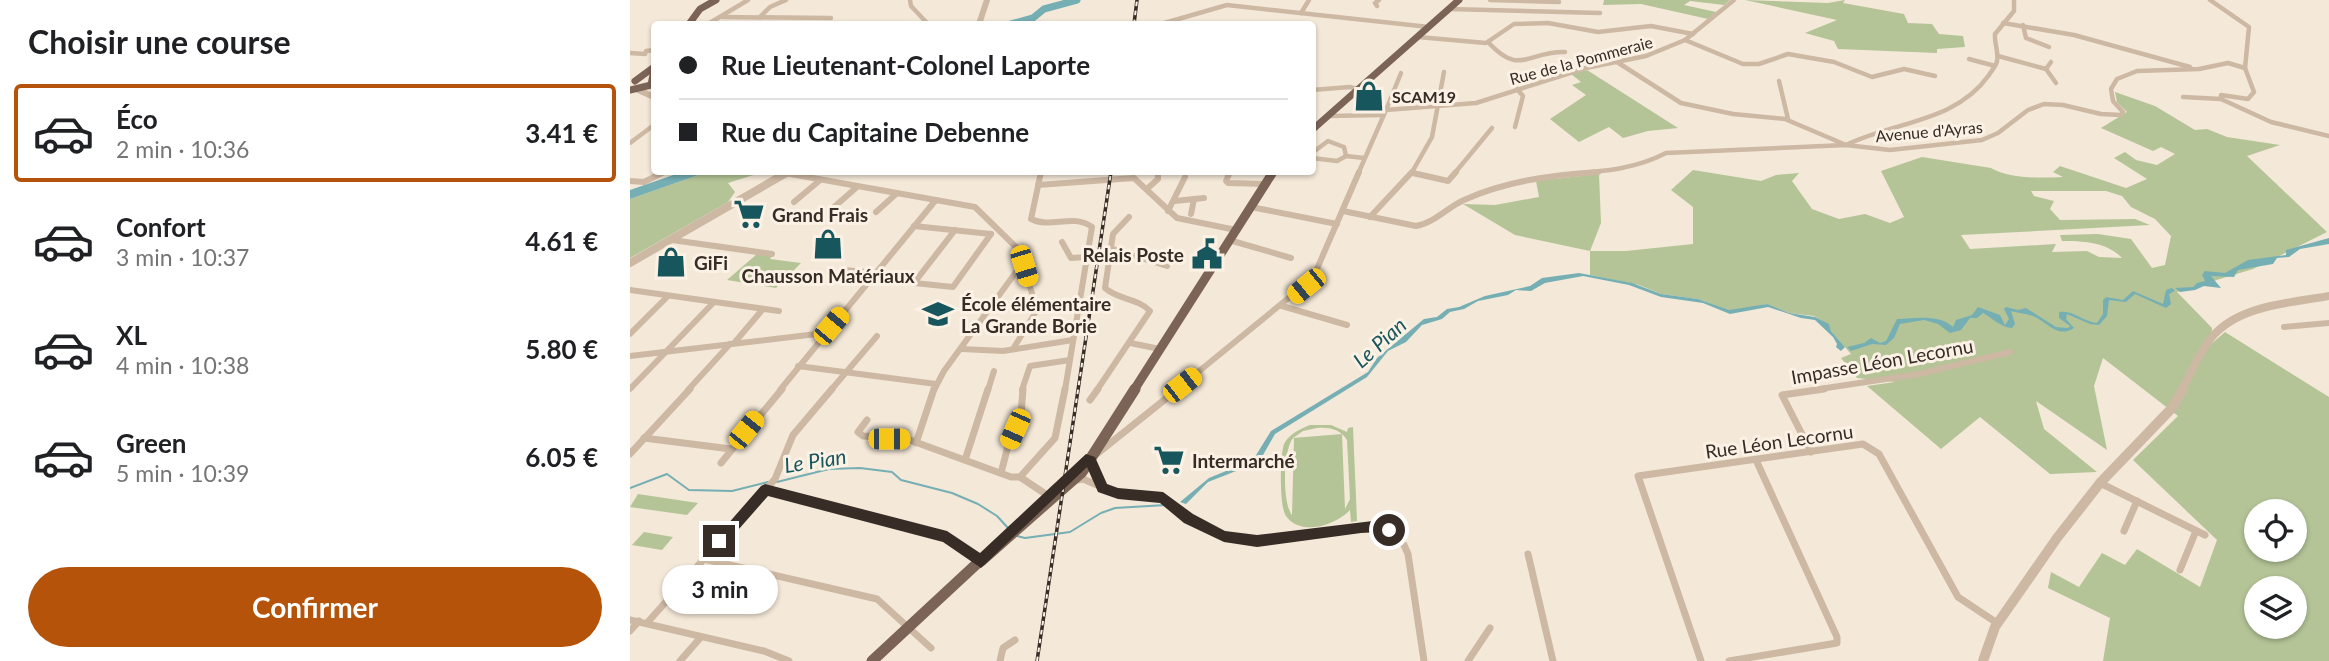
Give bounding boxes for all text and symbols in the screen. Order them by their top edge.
text: Choisir une course [28,22,291,61]
street label: Rue de la Pommeraie [1507,32,1655,88]
text: Rue Lieutenant-Colonel Laporte [721,49,1090,81]
shop icon: SCAM19 [1352,79,1386,113]
place label: SCAM19 [1392,87,1456,106]
icon: car [32,102,95,165]
text: Éco [116,103,158,135]
text: Rue du Capitaine Debenne [721,116,1029,148]
text: 3.41 € [525,117,598,149]
street label: Avenue d'Ayras [1875,117,1983,145]
text: 2 min · 10:36 [116,135,249,163]
supermarket icon: Grand Frais [732,197,766,231]
place label: Grand Frais [772,203,868,226]
icon: car [32,210,95,273]
text: Confort [116,211,206,243]
text: 4.61 € [525,225,598,257]
shop icon: Chausson Matériaux [811,227,845,261]
public building icon: Relais Poste [1190,237,1224,271]
text: 3 min · 10:37 [116,243,249,271]
car [1008,243,1041,289]
place label: Relais Poste [1082,243,1184,266]
shop icon: GiFi [654,245,688,279]
place label: GiFi [694,251,728,274]
place label: Chausson Matériaux [741,264,915,287]
car [1284,265,1329,307]
place label: École élémentaire La Grande Borie [961,292,1111,337]
school or university icon: École élémentaire La Grande Borie [921,297,955,331]
car [810,303,853,349]
water label: Le Pian [1347,312,1411,372]
icon: car [32,318,95,381]
text: XL [116,319,147,351]
text: 5.80 € [525,333,598,365]
street label: Impasse Léon Lecornu [1789,334,1975,388]
text: 4 min · 10:38 [116,351,249,379]
car [1159,364,1206,406]
car [997,406,1034,452]
car [725,407,768,453]
street label: Rue Léon Lecornu [1704,419,1854,463]
icon: car [32,426,95,489]
text: Green [116,427,186,459]
car [869,429,911,450]
text: 6.05 € [525,441,598,473]
water label: Le Pian [782,443,848,477]
supermarket icon: Intermarché [1152,443,1186,477]
place label: Intermarché [1192,449,1295,472]
text: 5 min · 10:39 [116,459,249,487]
map controls [2244,499,2307,639]
button: locate [2244,499,2307,562]
route start [1373,514,1405,546]
route end [703,525,735,557]
callout: 3 min [661,566,777,614]
button: Confirmer [28,567,602,647]
text: 3 min [691,575,749,603]
button: layers [2244,576,2307,639]

